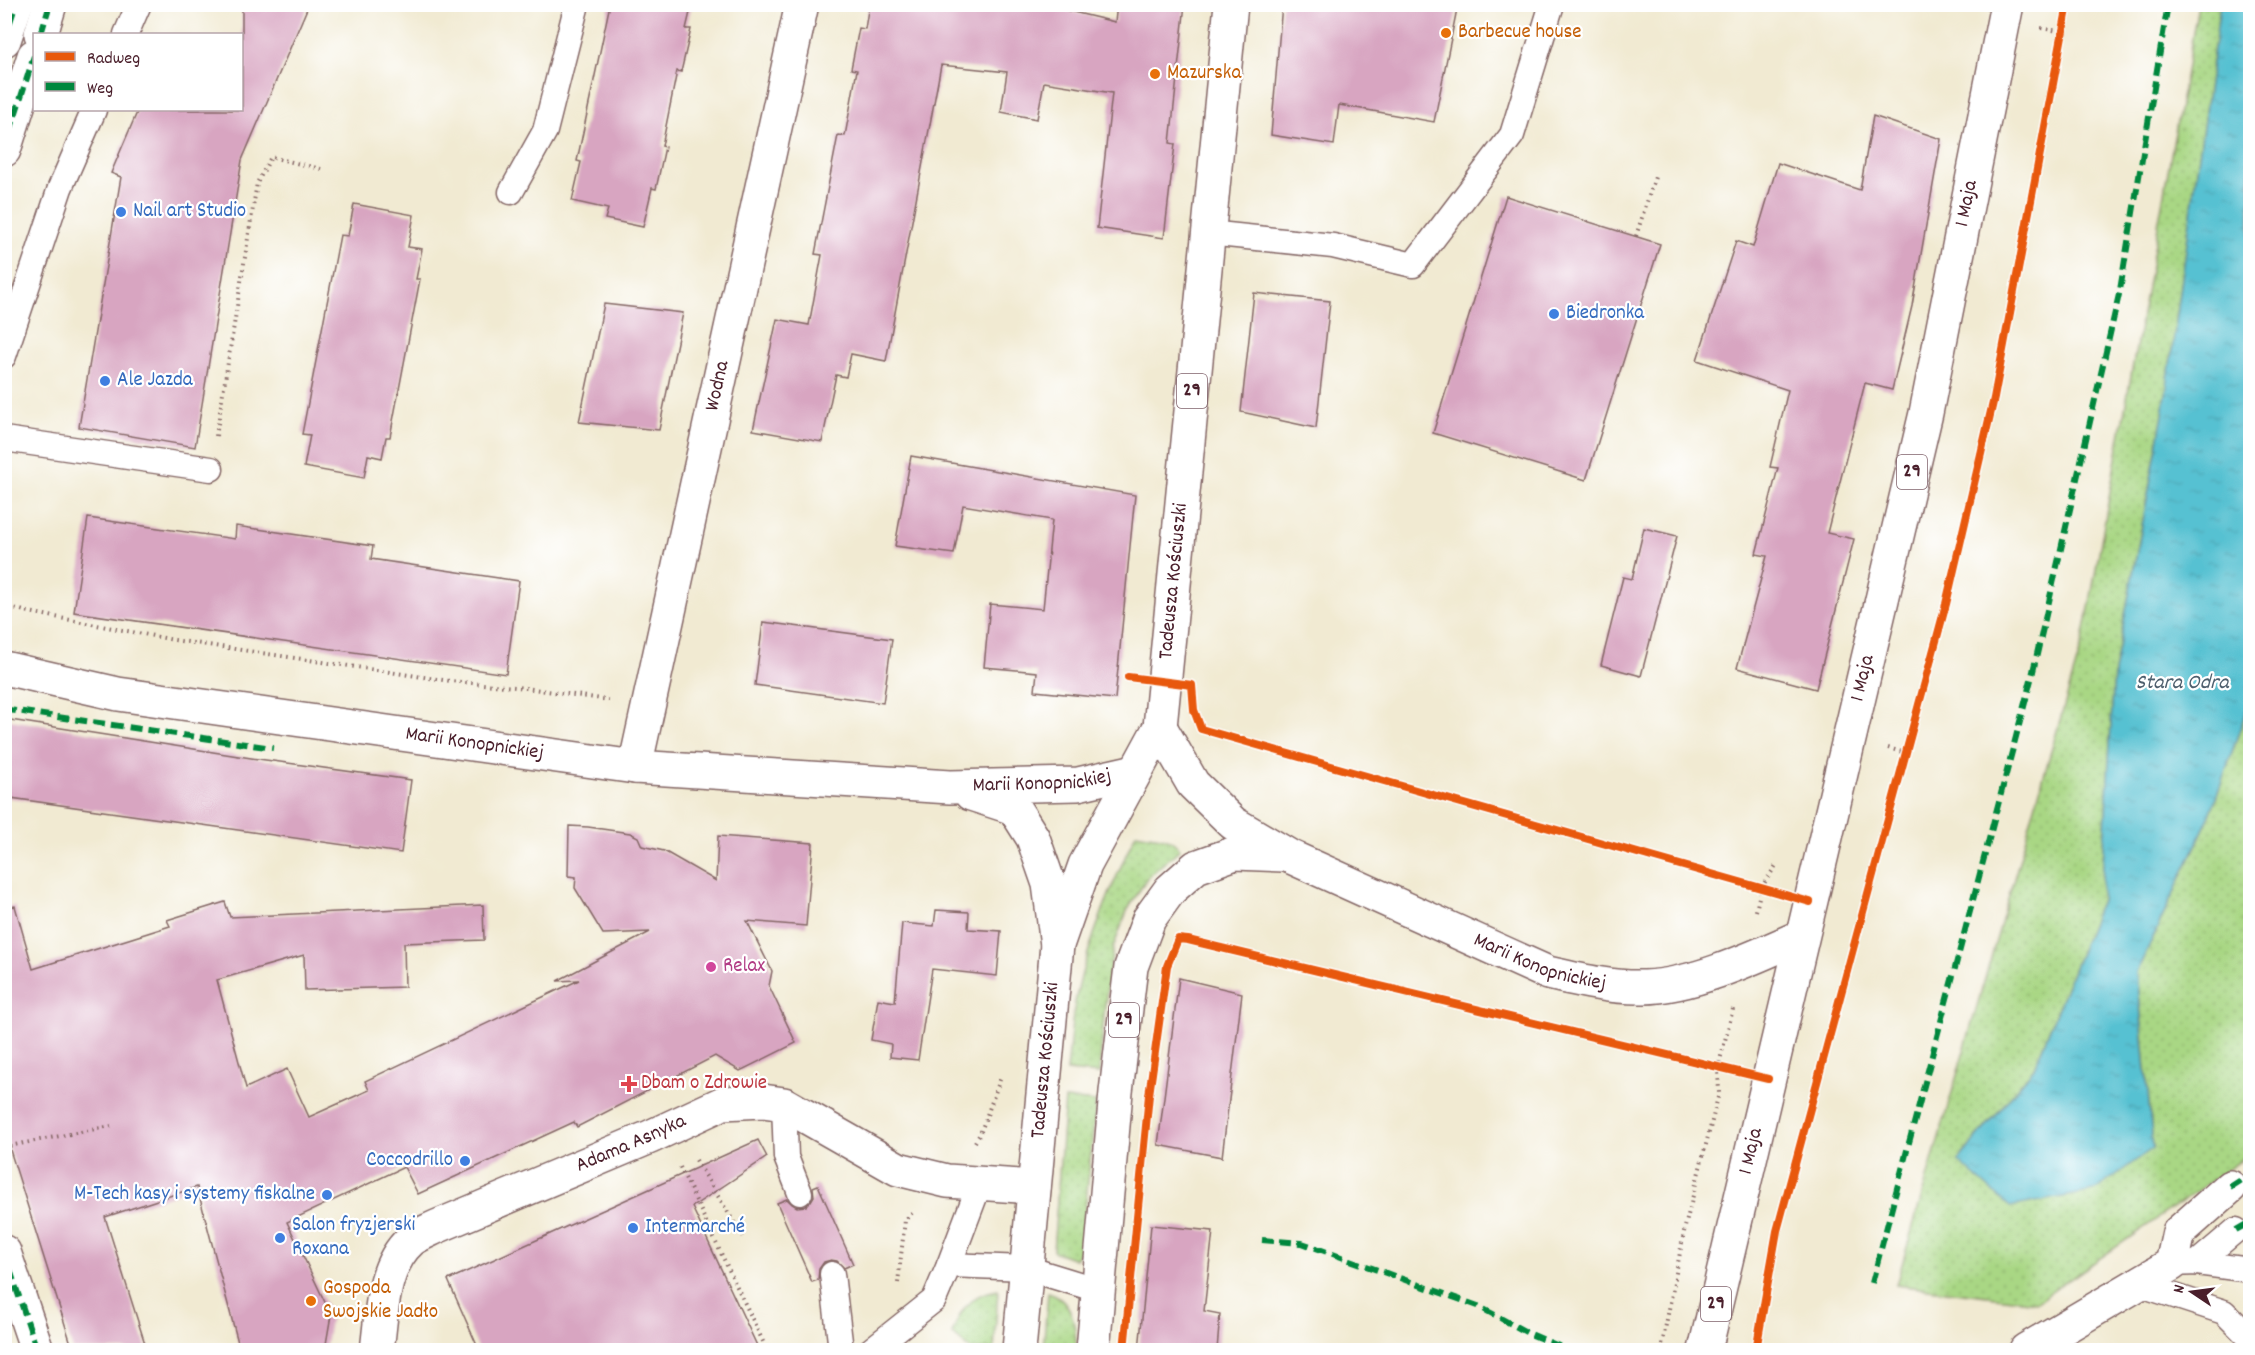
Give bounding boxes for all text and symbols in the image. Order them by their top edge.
place label: Barbecue house [1458,18,1582,48]
marker: Barbecue house [1439,26,1453,40]
legend [33,33,243,111]
text: Radweg [87,47,140,72]
place label: Mazurska [1167,59,1242,89]
marker: Mazurska [1148,67,1162,81]
text: Weg [87,77,113,102]
street label: 1 Maja [1948,177,1987,230]
place label: Nail art Studio [133,197,246,227]
marker: Nail art Studio [114,205,128,219]
place label: Biedronka [1566,299,1645,329]
marker: Biedronka [1547,307,1561,321]
street label: Wodna [698,357,739,414]
place label: Ale Jazda [117,366,194,396]
marker: Ale Jazda [98,374,112,388]
road number: 29 [1177,374,1207,408]
road number: 29 [1897,455,1927,489]
street label: Tadeusza Kościuszki [1152,502,1197,661]
street label: 1 Maja [1843,651,1884,705]
water label: Stara Odra [2135,668,2230,699]
street label: Marii Konopnickiej [403,720,546,769]
street label: Marii Konopnickiej [972,762,1115,801]
street label: Marii Konopnickiej [1468,926,1608,999]
place label: Relax [723,952,765,982]
marker: Relax [704,960,718,974]
street label: Tadeusza Kościuszki [1024,981,1068,1140]
road number: 29 [1109,1003,1139,1037]
place label: Dbam o Zdrowie [641,1069,767,1099]
marker: Dbam o Zdrowie [622,1077,636,1091]
street label: Adama Asnyka [572,1107,692,1181]
street label: 1 Maja [1732,1124,1772,1178]
place label: Coccodrillo [366,1146,453,1176]
marker: Coccodrillo [458,1154,472,1168]
place label: M-Tech kasy i systemy fiskalne [74,1180,315,1210]
marker: M-Tech kasy i systemy fiskalne [320,1188,334,1202]
place label: Salon fryzjerski Roxana [292,1211,416,1265]
place label: Intermarché [645,1213,745,1243]
marker: Intermarché [626,1221,640,1235]
marker: Salon fryzjerski Roxana [273,1231,287,1245]
north arrow [2162,1262,2222,1322]
place label: Gospoda Swojskie Jadło [323,1274,438,1328]
text: N [2168,1283,2192,1296]
road number: 29 [1701,1287,1731,1321]
marker: Gospoda Swojskie Jadło [304,1294,318,1308]

